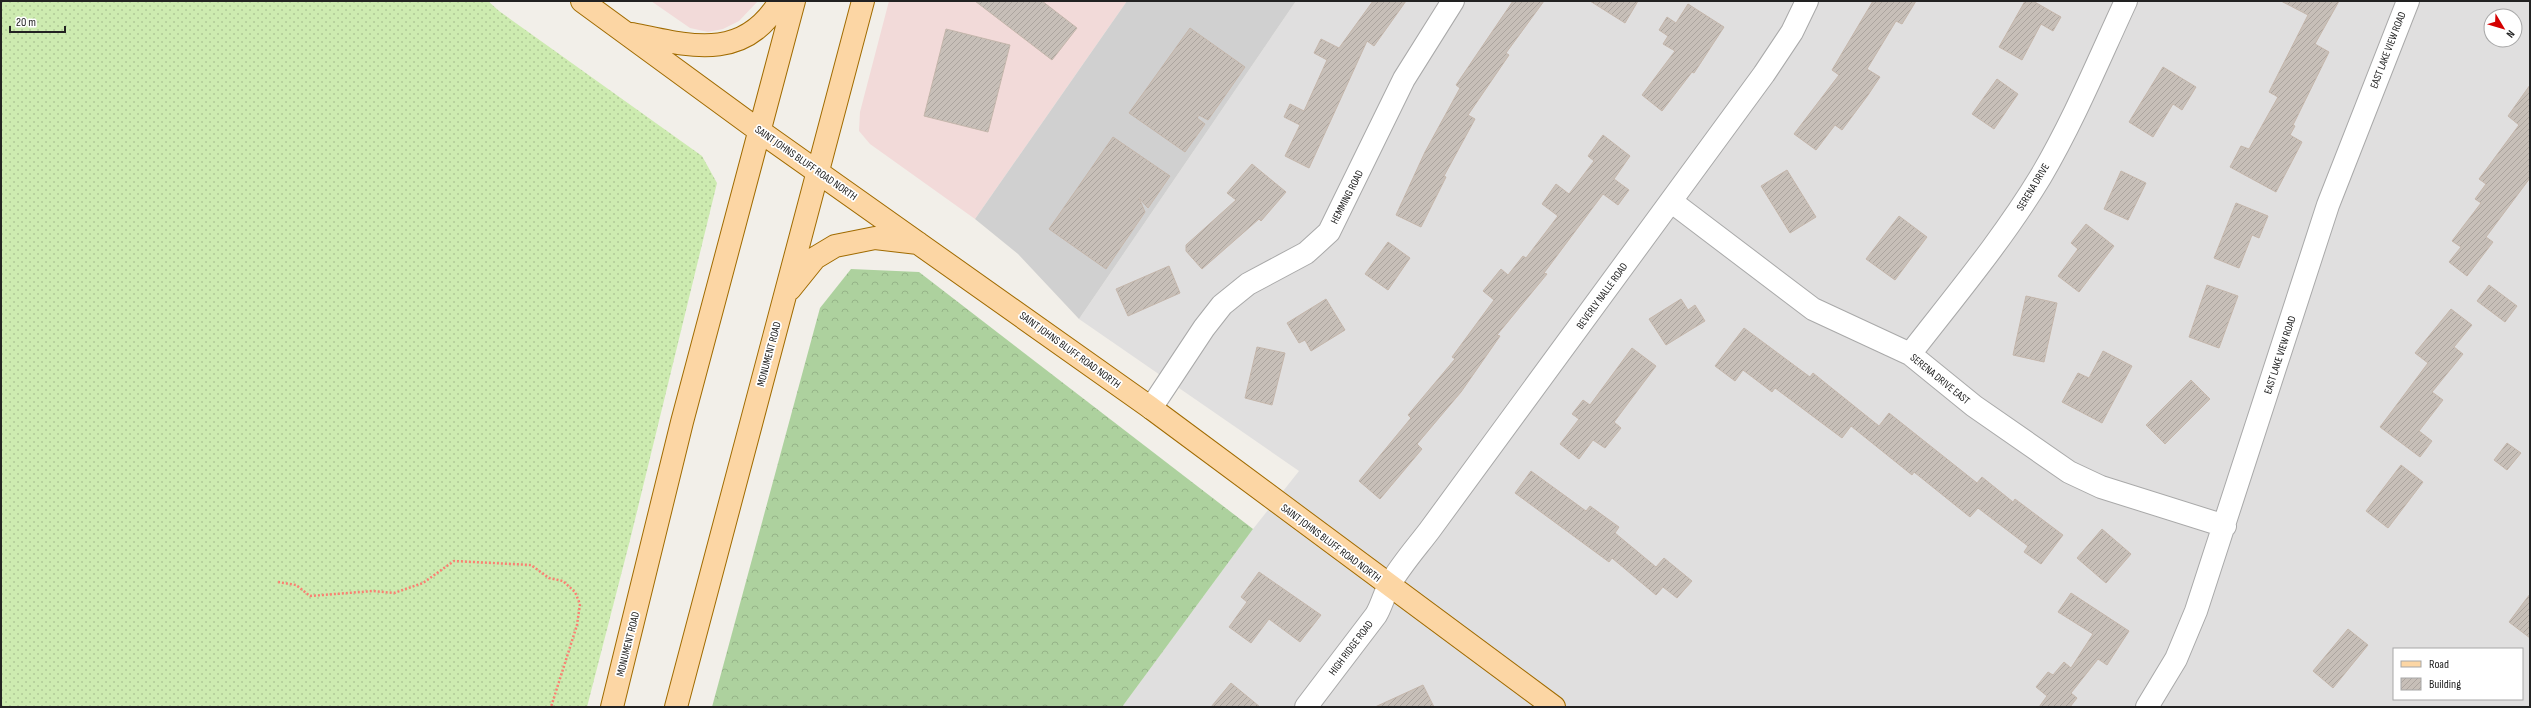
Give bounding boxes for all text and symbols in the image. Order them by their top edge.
scale bar [10,8,65,34]
north arrow [2483,8,2523,48]
street label: EAST LAKE VIEW ROAD [2367,10,2409,90]
text: 20 m [16,15,36,30]
text: N [2503,28,2517,40]
street label: SAINT JOHNS BLUFF ROAD NORTH [752,123,860,203]
street label: SERENA DRIVE [2014,161,2052,213]
street label: HEMMING ROAD [1328,168,1366,226]
street label: BEVERLY NALLE ROAD [1574,260,1630,332]
street label: SAINT JOHNS BLUFF ROAD NORTH [1017,309,1123,391]
street label: EAST LAKE VIEW ROAD [2261,314,2299,396]
street label: MONUMENT ROAD [754,320,784,388]
street label: SERENA DRIVE EAST [1907,351,1973,407]
street label: SAINT JOHNS BLUFF ROAD NORTH [1278,501,1384,585]
street label: MONUMENT ROAD [614,610,642,678]
street label: HIGH RIDGE ROAD [1326,618,1376,678]
legend [2393,648,2523,700]
text: Road [2429,657,2449,672]
text: Building [2429,677,2461,692]

